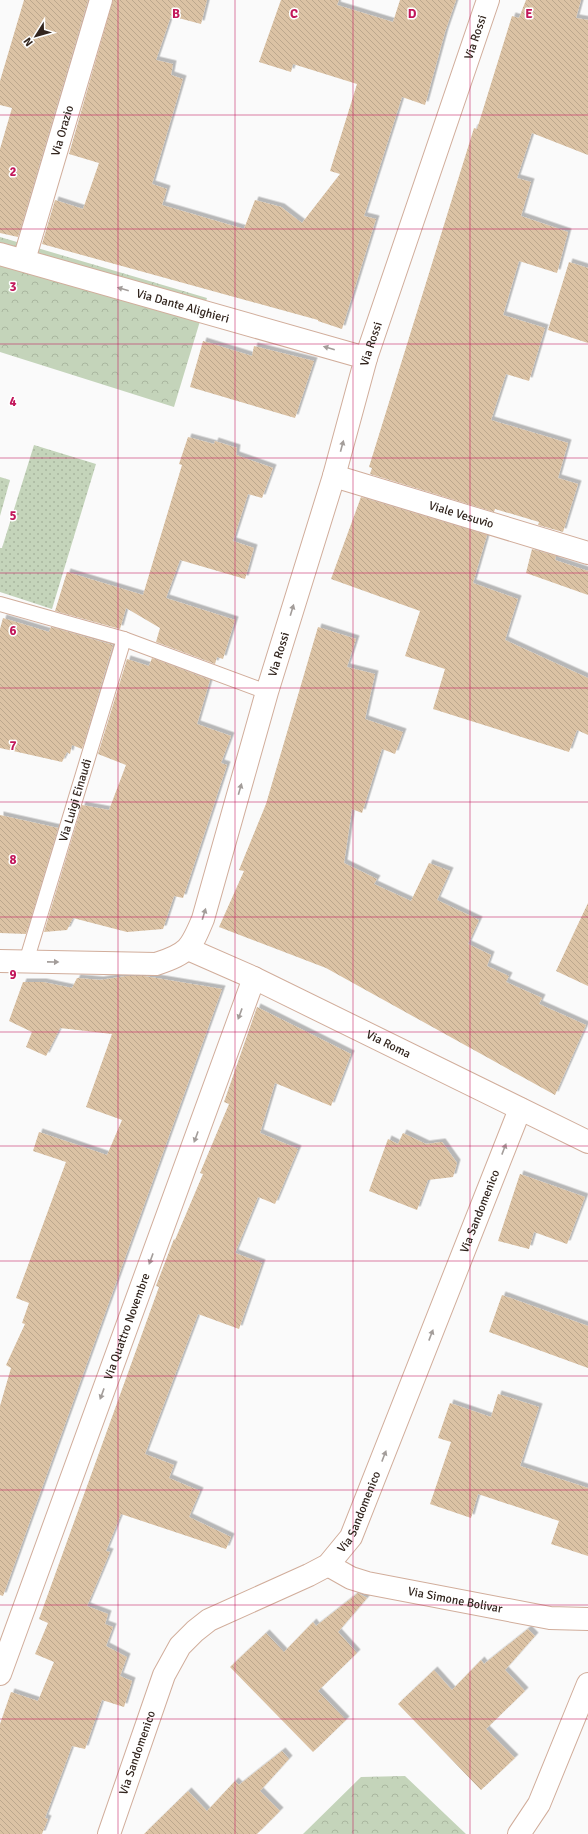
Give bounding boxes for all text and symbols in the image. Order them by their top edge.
text: B [172,6,180,22]
text: C [290,6,298,22]
text: D [408,6,417,22]
text: E [525,6,533,22]
street label: Via Rossi [461,13,490,61]
north arrow [16,16,56,56]
text: N [21,35,36,49]
street label: Via Orazio [48,103,77,158]
text: 2 [9,164,17,180]
text: 3 [9,279,17,295]
one-way arrow [117,286,129,292]
street label: Via Dante Alighieri [135,286,231,326]
street label: Via Rossi [357,320,385,368]
one-way arrow [322,345,334,351]
text: 4 [9,394,17,410]
one-way arrow [339,439,345,451]
street label: Viale Vesuvio [427,498,496,532]
text: 5 [9,508,17,524]
one-way arrow [289,604,295,616]
text: 6 [9,623,17,639]
street label: Via Rossi [265,630,293,679]
text: 7 [9,738,17,754]
street label: Via Luigi Einaudi [55,757,95,843]
one-way arrow [237,782,243,794]
text: 8 [9,852,17,868]
one-way arrow [201,908,207,920]
one-way arrow [47,959,60,965]
text: 9 [9,967,17,983]
one-way arrow [237,1009,243,1021]
street label: Via Roma [364,1027,413,1061]
one-way arrow [193,1131,199,1143]
one-way arrow [502,1143,508,1155]
street label: Via Sandomenico [456,1168,503,1255]
one-way arrow [148,1253,154,1265]
street label: Via Quattro Novembre [101,1271,153,1382]
one-way arrow [429,1329,435,1341]
one-way arrow [99,1388,105,1400]
one-way arrow [381,1450,387,1462]
street label: Via Sandomenico [334,1469,384,1556]
street label: Via Simone Bolivar [407,1583,504,1616]
street label: Via Sandomenico [116,1709,159,1797]

